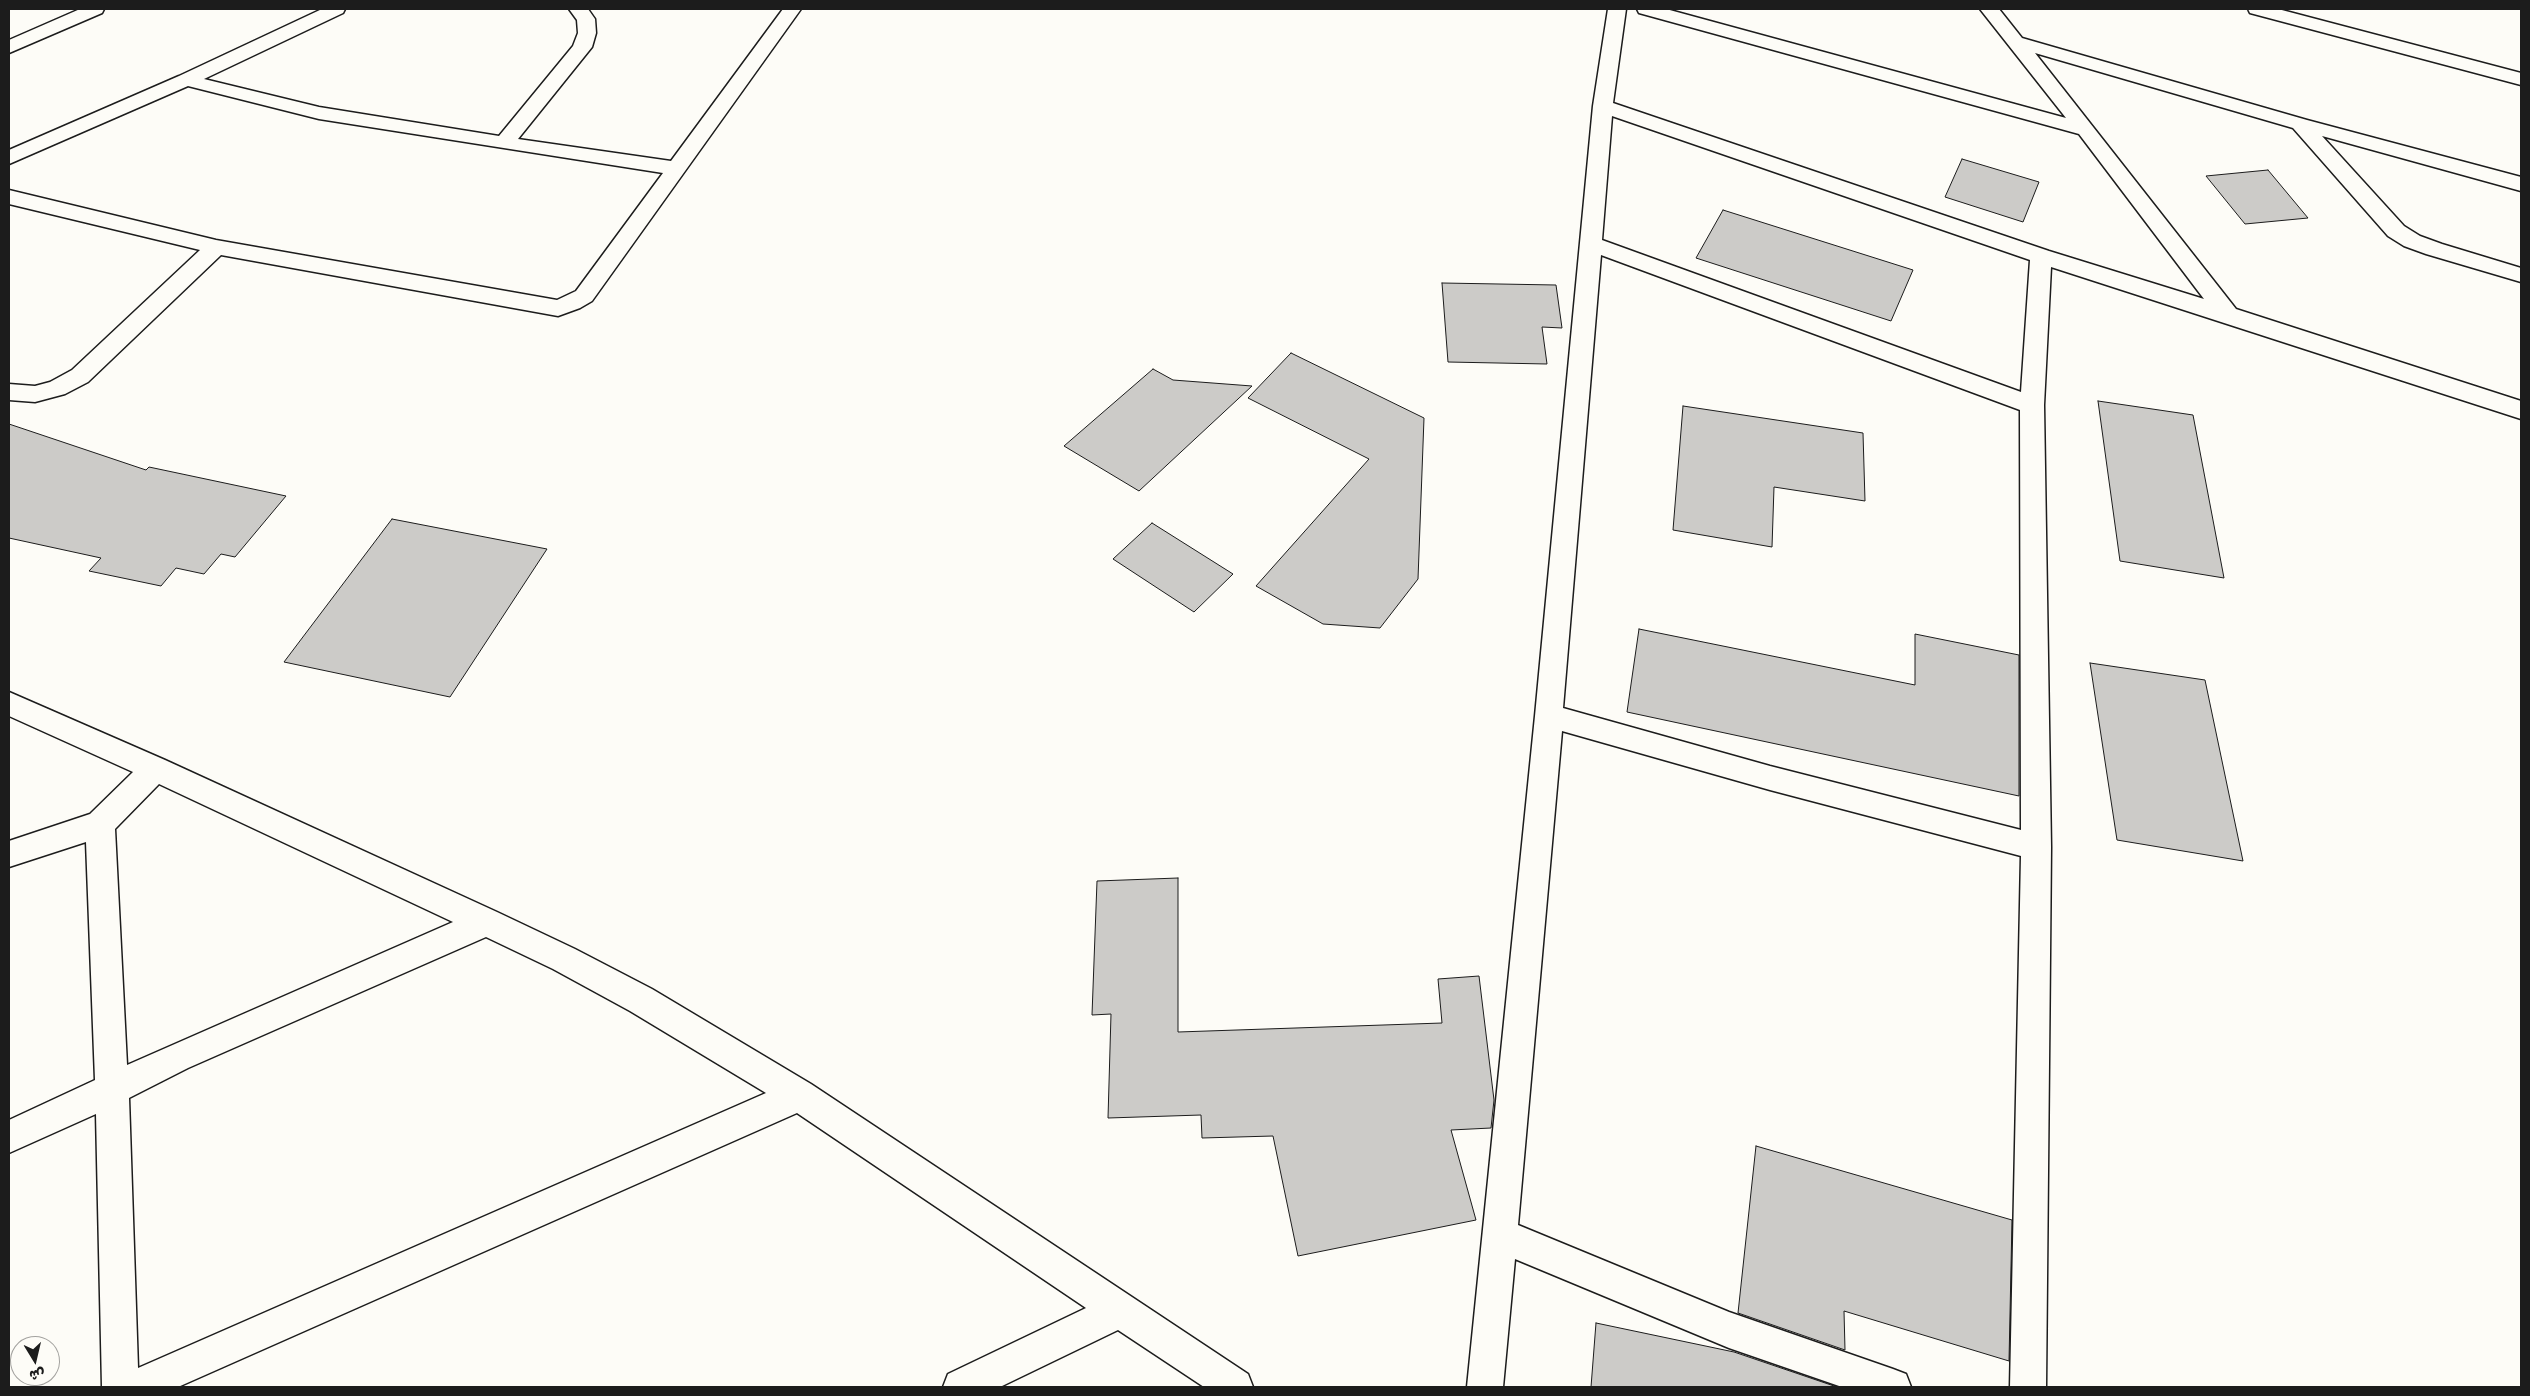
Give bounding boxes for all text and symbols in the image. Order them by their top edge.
north arrow [10,1336,60,1386]
text: ش [28,1365,46,1386]

